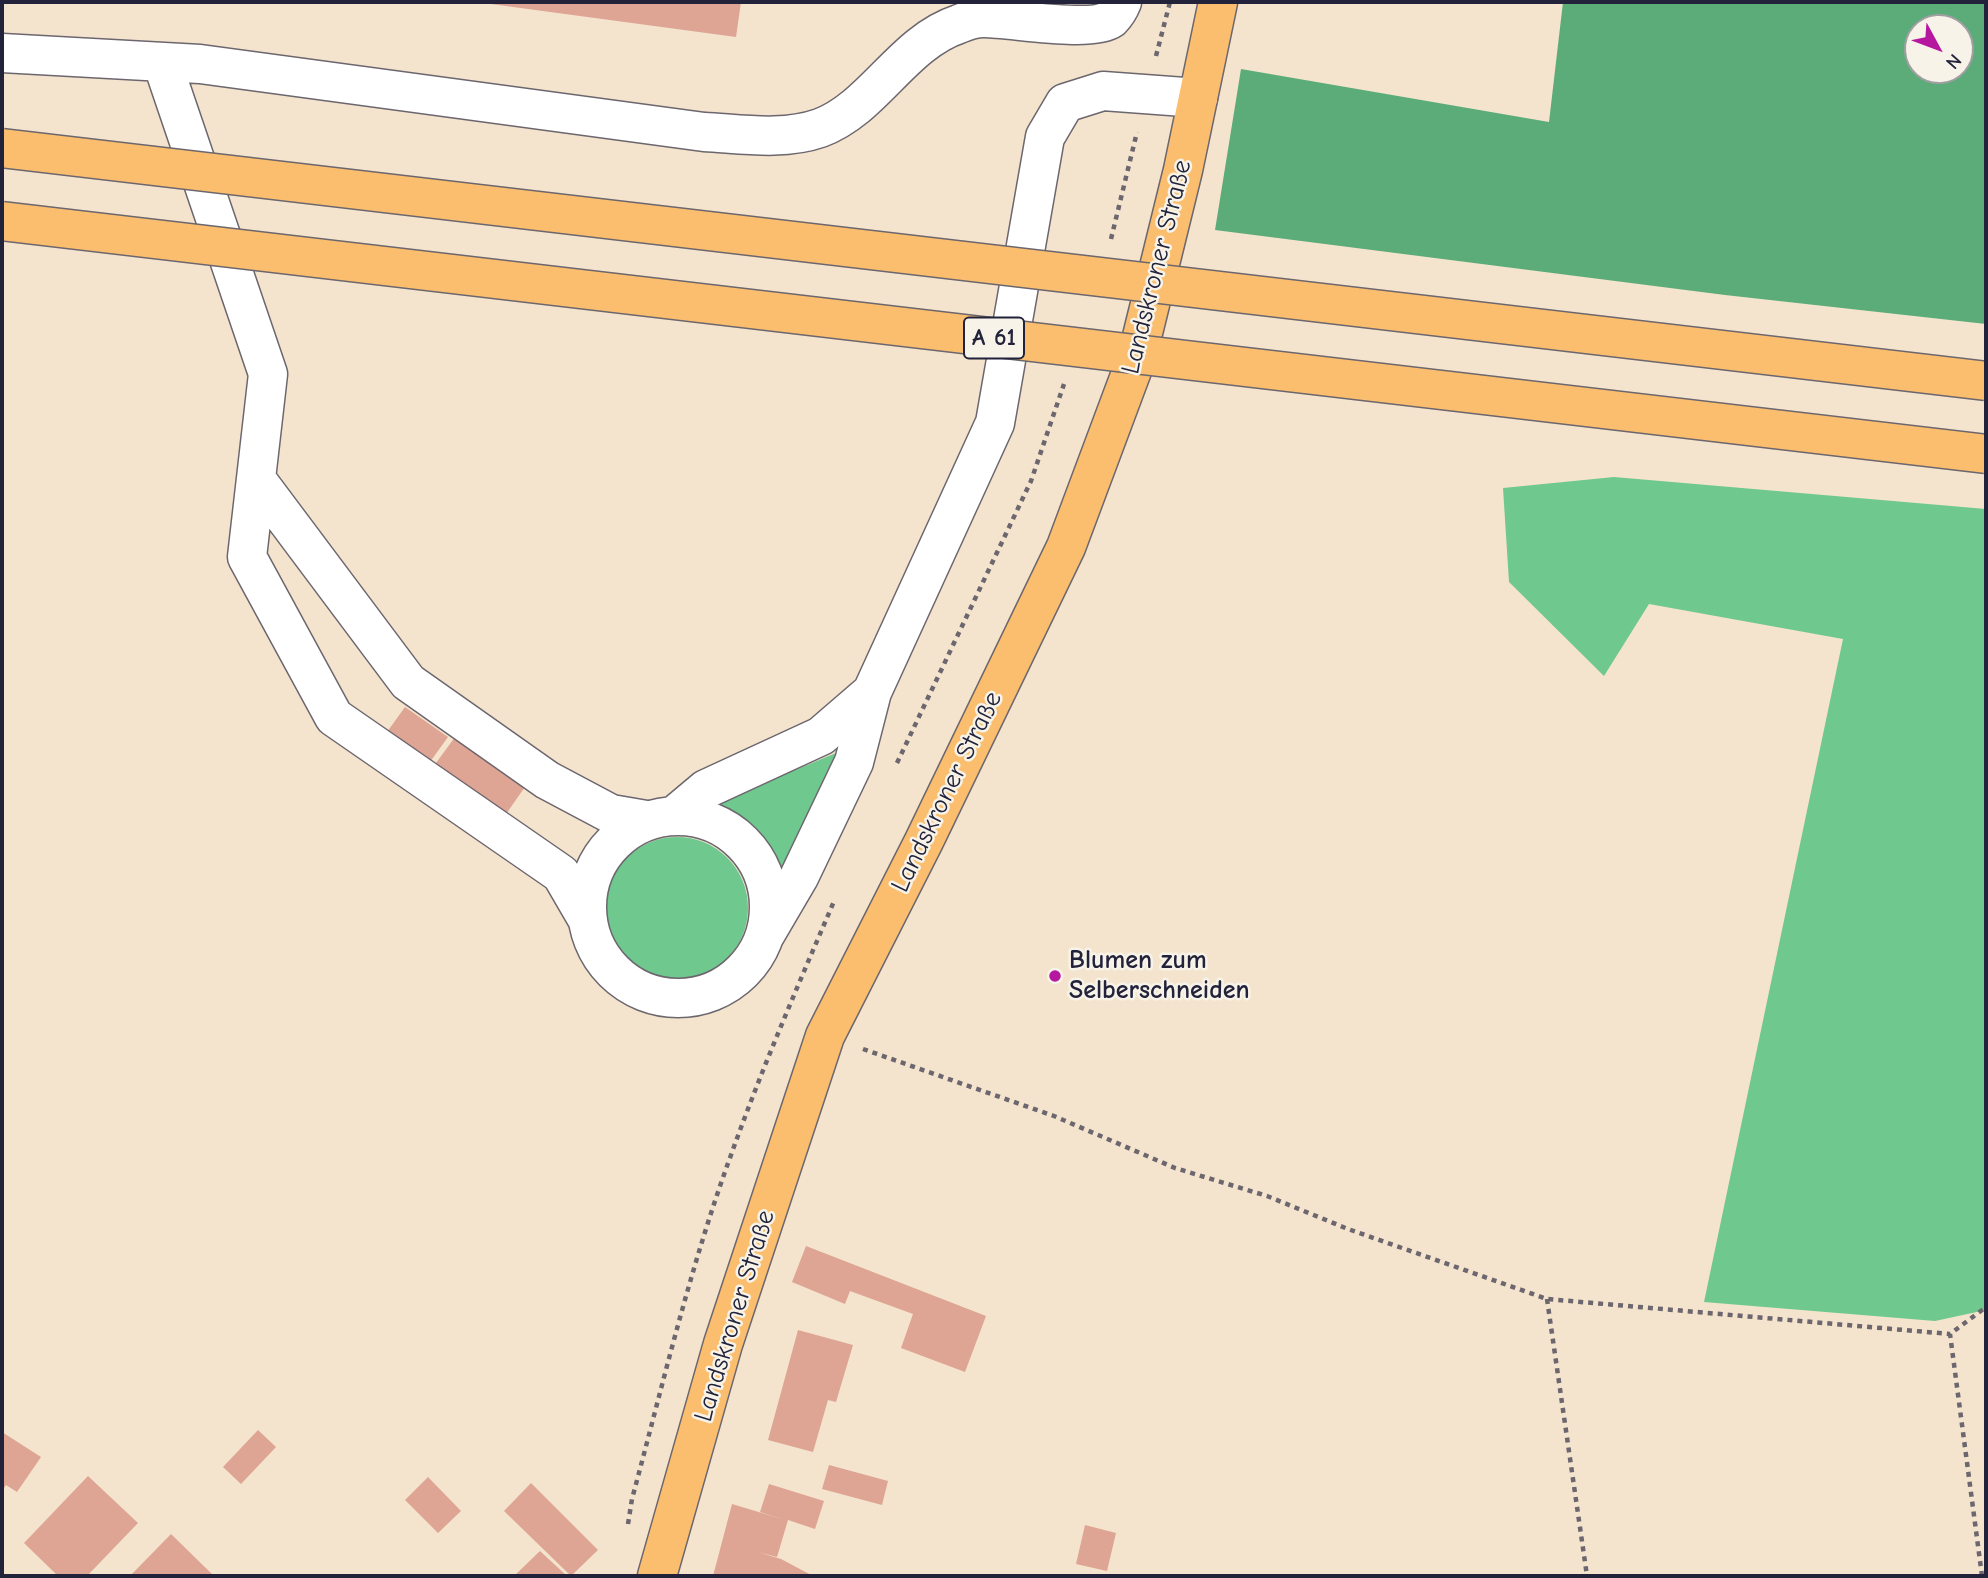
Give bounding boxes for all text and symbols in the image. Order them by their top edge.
north arrow [1904,14,1974,84]
text: N [1941,50,1966,73]
street label: Landskroner Straße [1115,157,1199,377]
road number: A 61 [964,318,1024,358]
street label: Landskroner Straße [885,687,1009,897]
place label: Blumen zum Selberschneiden [1069,945,1250,1006]
marker: Blumen zum Selberschneiden [1047,968,1063,984]
street label: Landskroner Straße [688,1207,782,1425]

